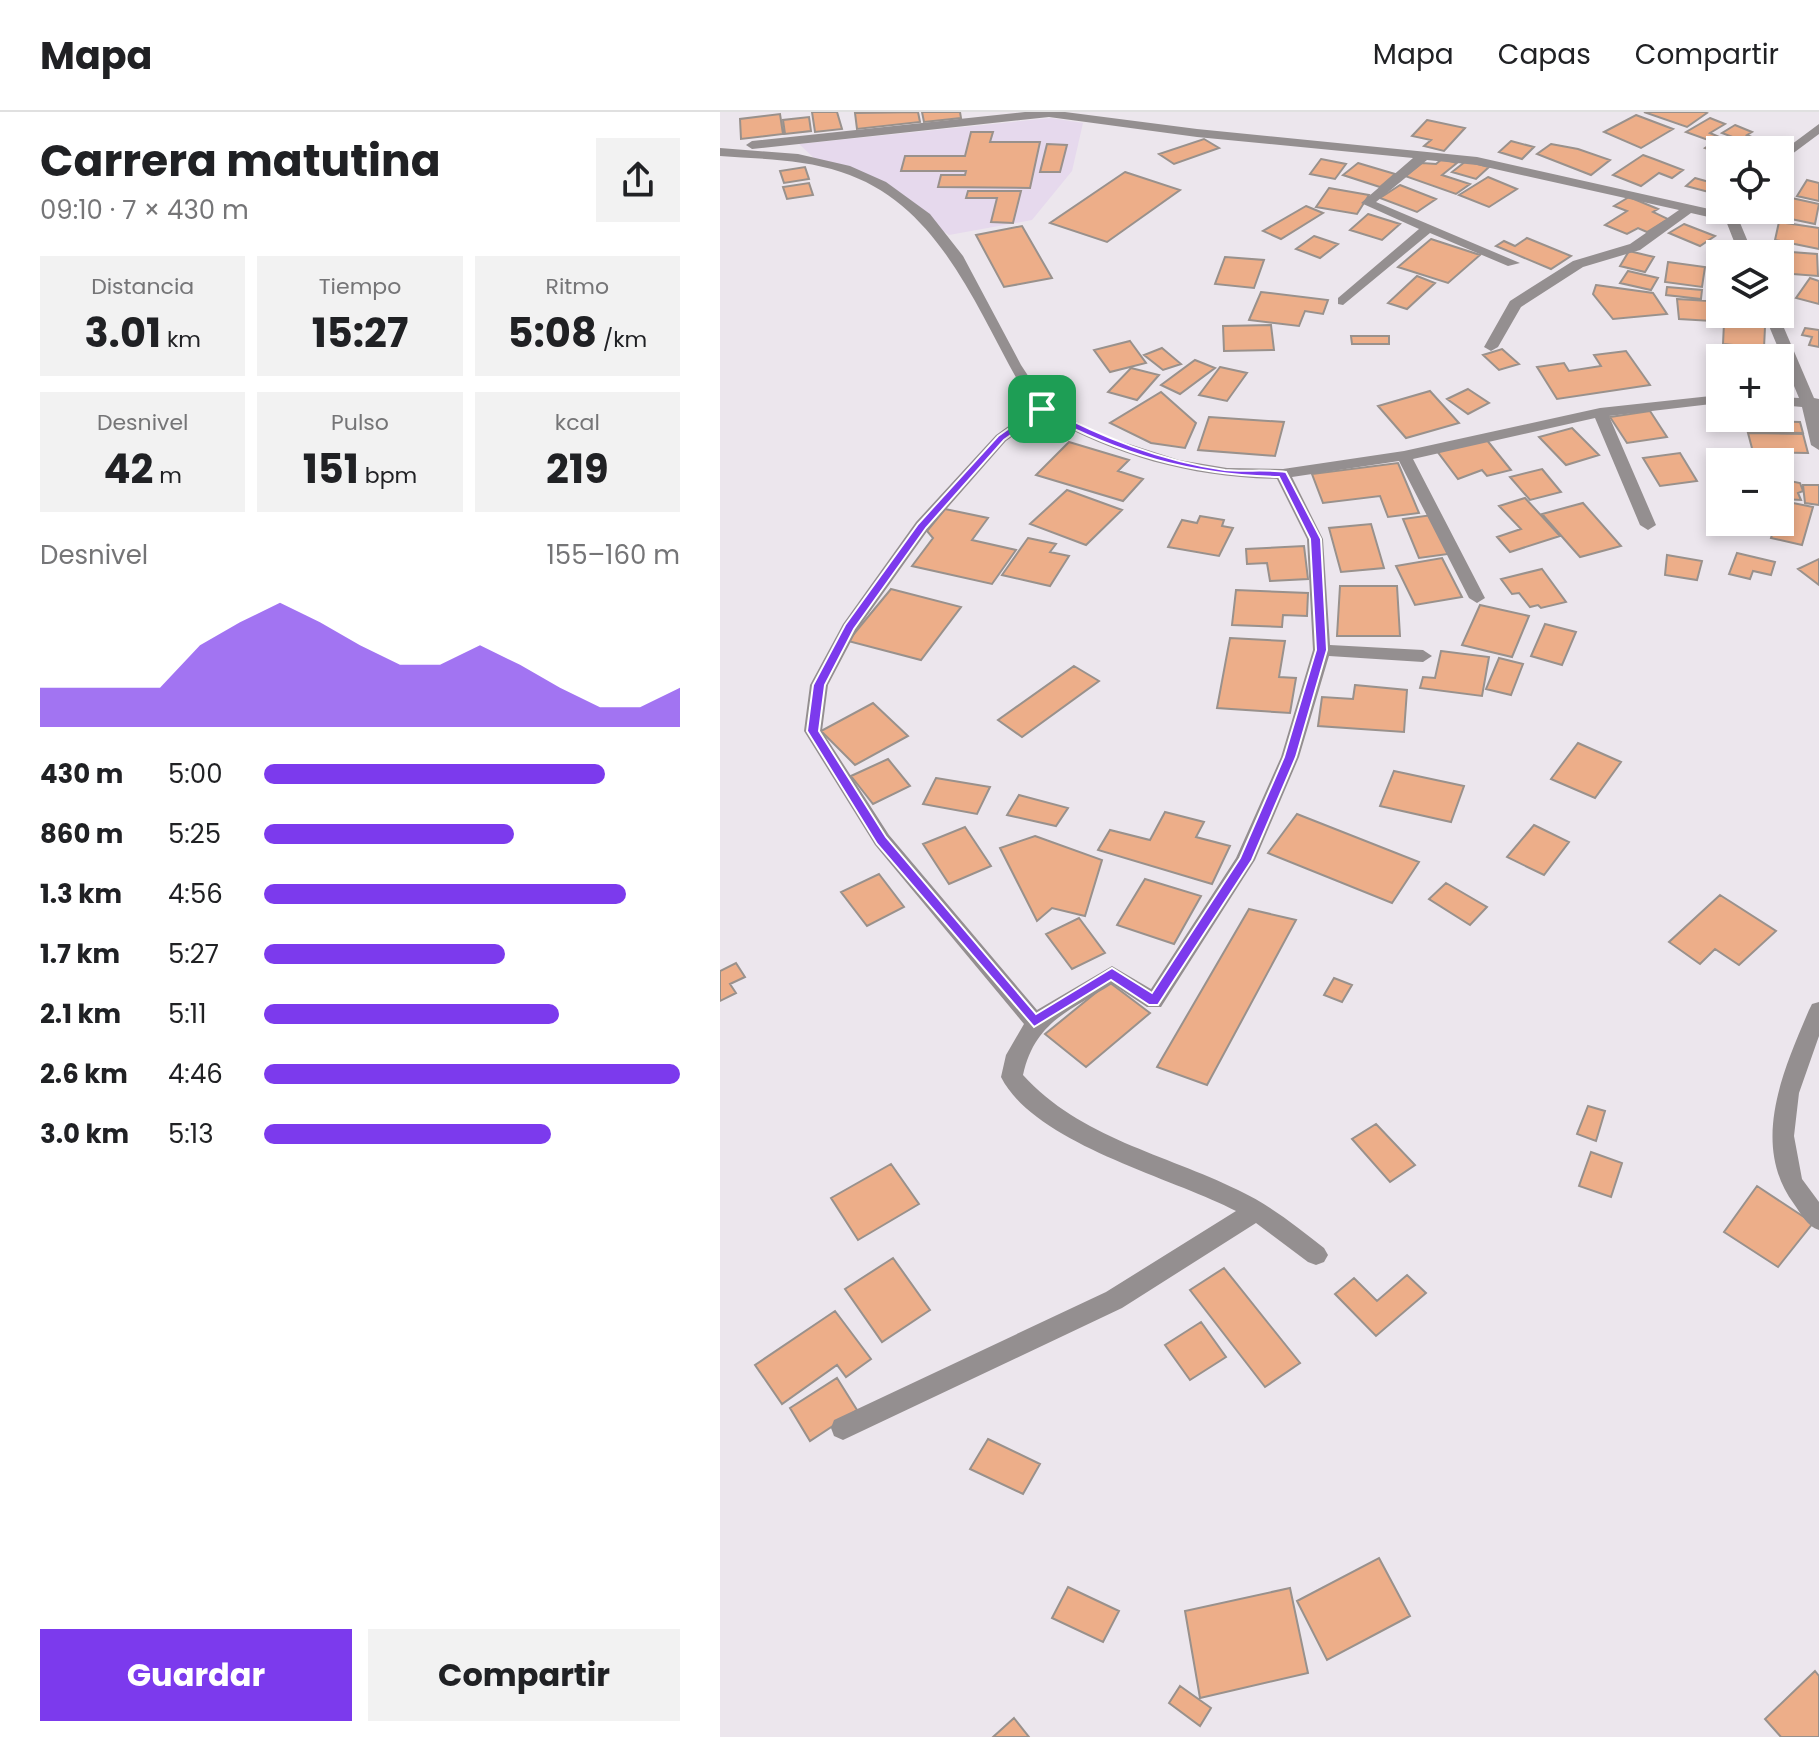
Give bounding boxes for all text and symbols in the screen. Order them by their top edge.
text: Mapa [40,29,152,82]
text: Mapa [1373,35,1454,74]
text: Capas [1498,35,1591,74]
text: Compartir [1635,35,1779,74]
text: Carrera matutina [40,130,441,191]
map controls [1706,136,1794,536]
button: locate [1706,136,1794,224]
button: share [596,138,680,222]
text: 09:10 · 7 × 430 m [40,192,249,228]
button: layers [1706,240,1794,328]
text: Distancia [91,271,194,302]
text: Tiempo [319,271,401,302]
text: Ritmo [546,271,609,302]
text: 3.01 [84,305,161,361]
text: 15:27 [312,305,408,361]
text: 5:08 [507,305,597,361]
text: km [161,324,201,355]
text: /km [597,324,647,355]
button: + [1706,344,1794,432]
pin [1008,375,1076,443]
icon: arrive [1020,387,1064,431]
text: Desnivel [97,407,188,438]
text: Pulso [331,407,389,438]
text: kcal [555,407,600,438]
text: 42 [103,441,153,497]
text: 151 [303,441,359,497]
text: 219 [546,441,609,497]
button: − [1706,448,1794,536]
text: m [153,460,182,491]
text: bpm [359,460,417,491]
text: Desnivel [40,537,148,573]
text: 155–160 m [547,537,680,573]
text: 430 m [40,756,123,792]
text: 5:00 [168,756,223,792]
text: 860 m [40,816,123,852]
text: 5:25 [168,816,221,852]
text: 1.3 km [40,876,122,912]
text: 4:56 [168,876,223,912]
text: 1.7 km [40,936,120,972]
text: 5:27 [168,936,219,972]
text: 2.1 km [40,996,121,1032]
text: 5:11 [168,996,207,1032]
text: 2.6 km [40,1056,128,1092]
text: 4:46 [168,1056,223,1092]
text: 3.0 km [40,1116,129,1152]
text: 5:13 [168,1116,214,1152]
button: Guardar [40,1629,352,1721]
button: Compartir [368,1629,680,1721]

